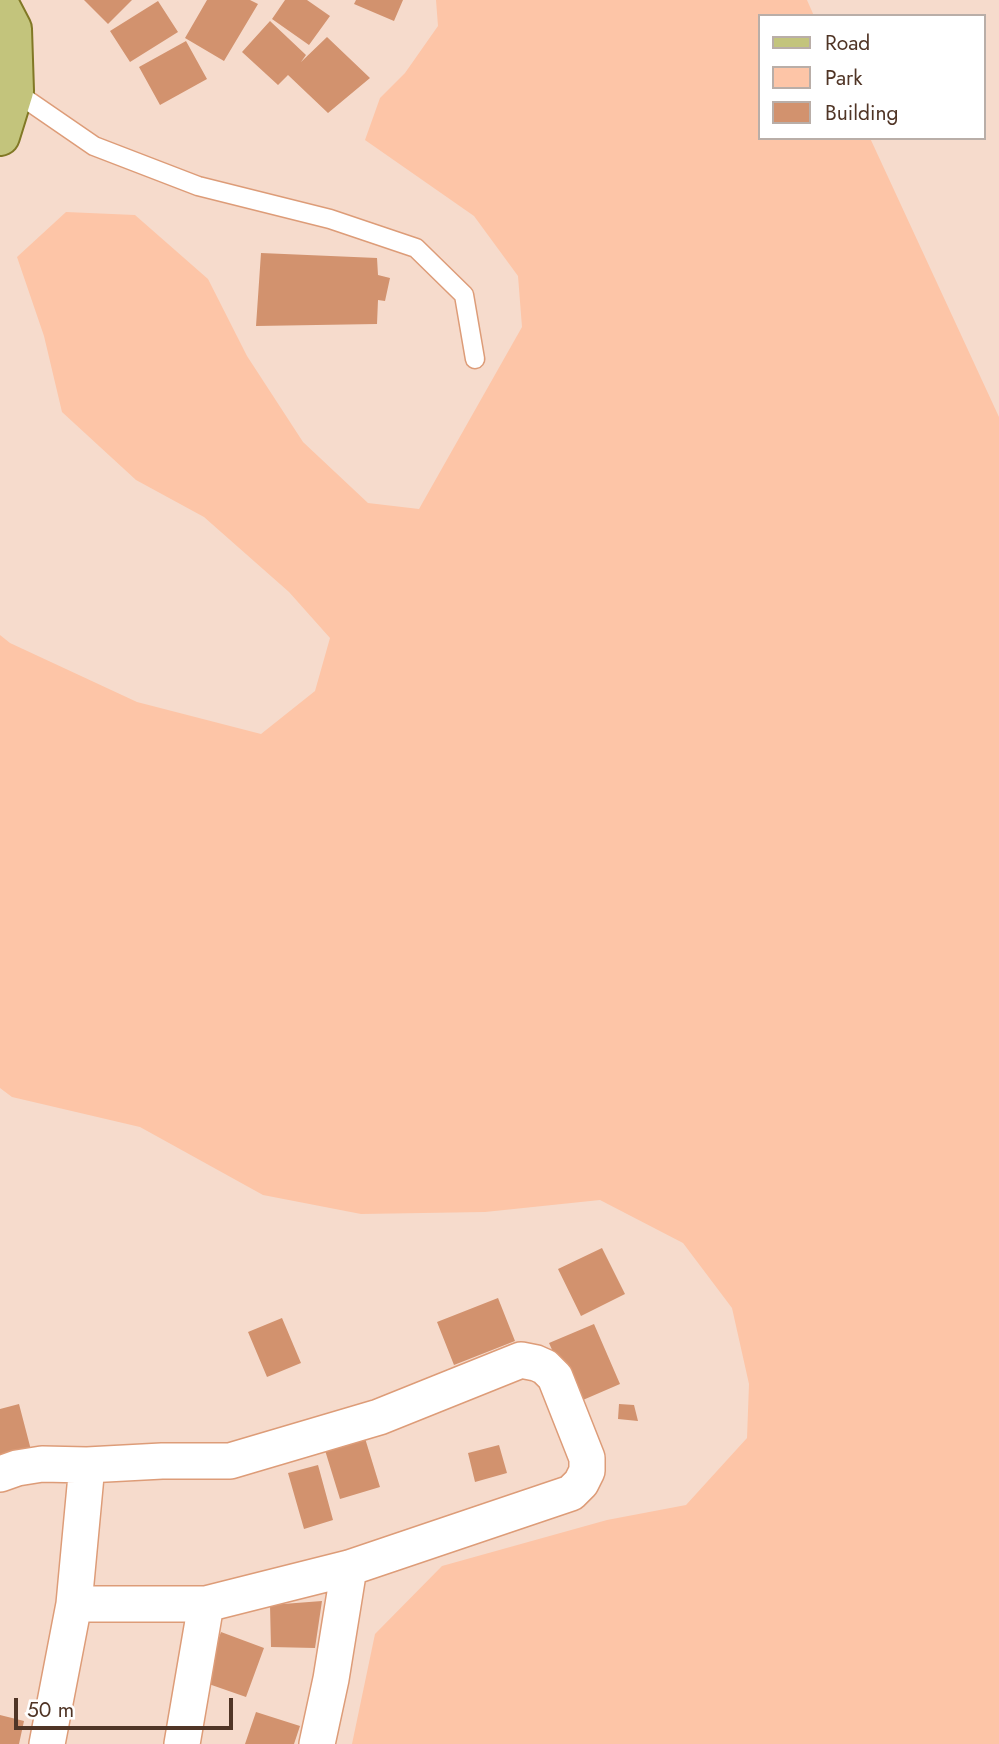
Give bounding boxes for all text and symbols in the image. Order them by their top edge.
legend [758,14,985,140]
text: Road [825,28,870,58]
text: Park [825,63,862,93]
text: Building [825,98,898,128]
scale bar [18,1684,236,1728]
text: 50 m [27,1695,74,1725]

